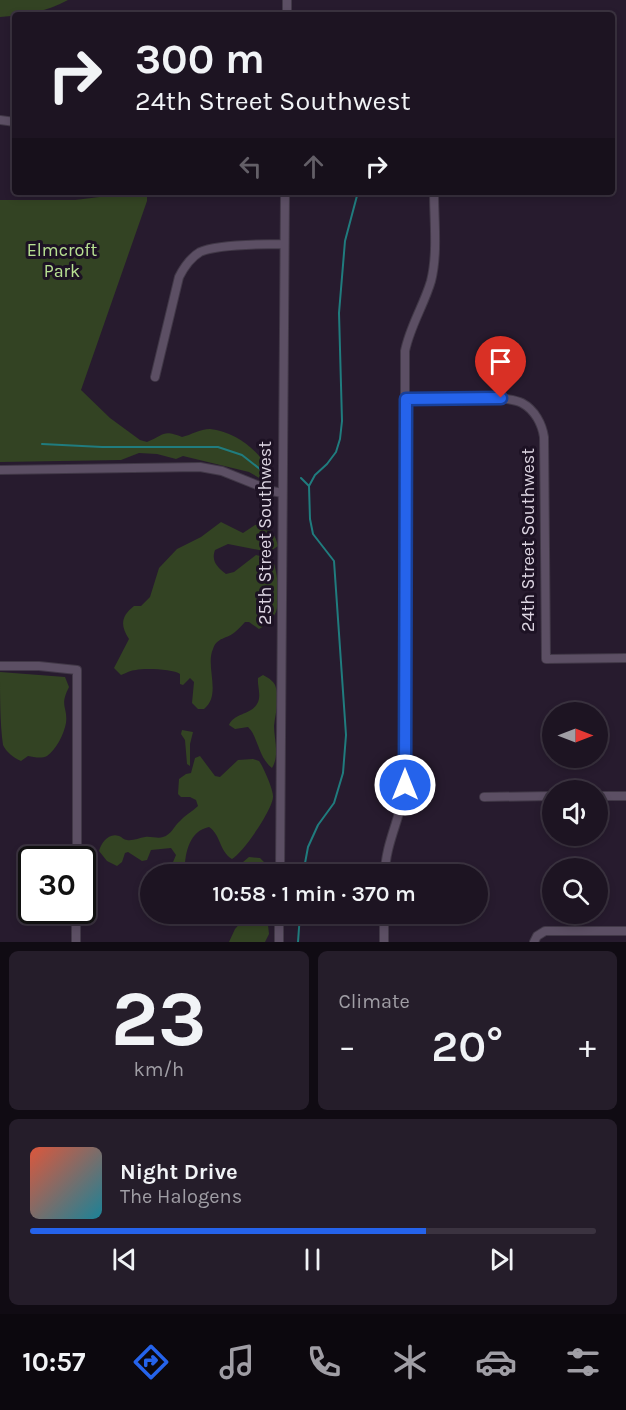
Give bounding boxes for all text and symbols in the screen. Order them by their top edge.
text: 300 m [135,34,265,84]
icon: right [36,36,114,114]
text: 24th Street Southwest [135,85,411,117]
icon: left [234,150,267,183]
icon: ahead [297,150,330,183]
icon: right [360,150,393,183]
park label: Elmcroft Park [27,239,98,282]
pin [475,336,526,398]
icon: arrive [484,345,517,378]
street label: 25th Street Southwest [254,441,276,625]
street label: 24th Street Southwest [517,448,539,632]
north arrow [542,702,608,768]
map controls [542,702,608,924]
position arrow [373,753,437,817]
button: sound [542,780,608,846]
speed limit sign: 30 [18,846,96,924]
button: search [542,858,608,924]
text: 10:58 · 1 min · 370 m [212,881,416,907]
text: 23 [111,973,207,1065]
text: Climate [339,990,410,1013]
text: 20° [431,1020,503,1072]
text: − [339,1027,356,1065]
text: + [579,1027,596,1065]
text: km/h [133,1058,184,1081]
text: Night Drive [120,1159,238,1185]
text: The Halogens [120,1185,242,1208]
icon: previous [108,1243,141,1276]
icon: pause [296,1243,329,1276]
icon: next [485,1243,518,1276]
icon: directions [130,1341,172,1383]
icon: music [216,1341,258,1383]
icon: phone [303,1341,345,1383]
icon: climate [389,1341,431,1383]
icon: car [475,1341,517,1383]
icon: filters [562,1341,604,1383]
text: 10:57 [22,1346,85,1378]

